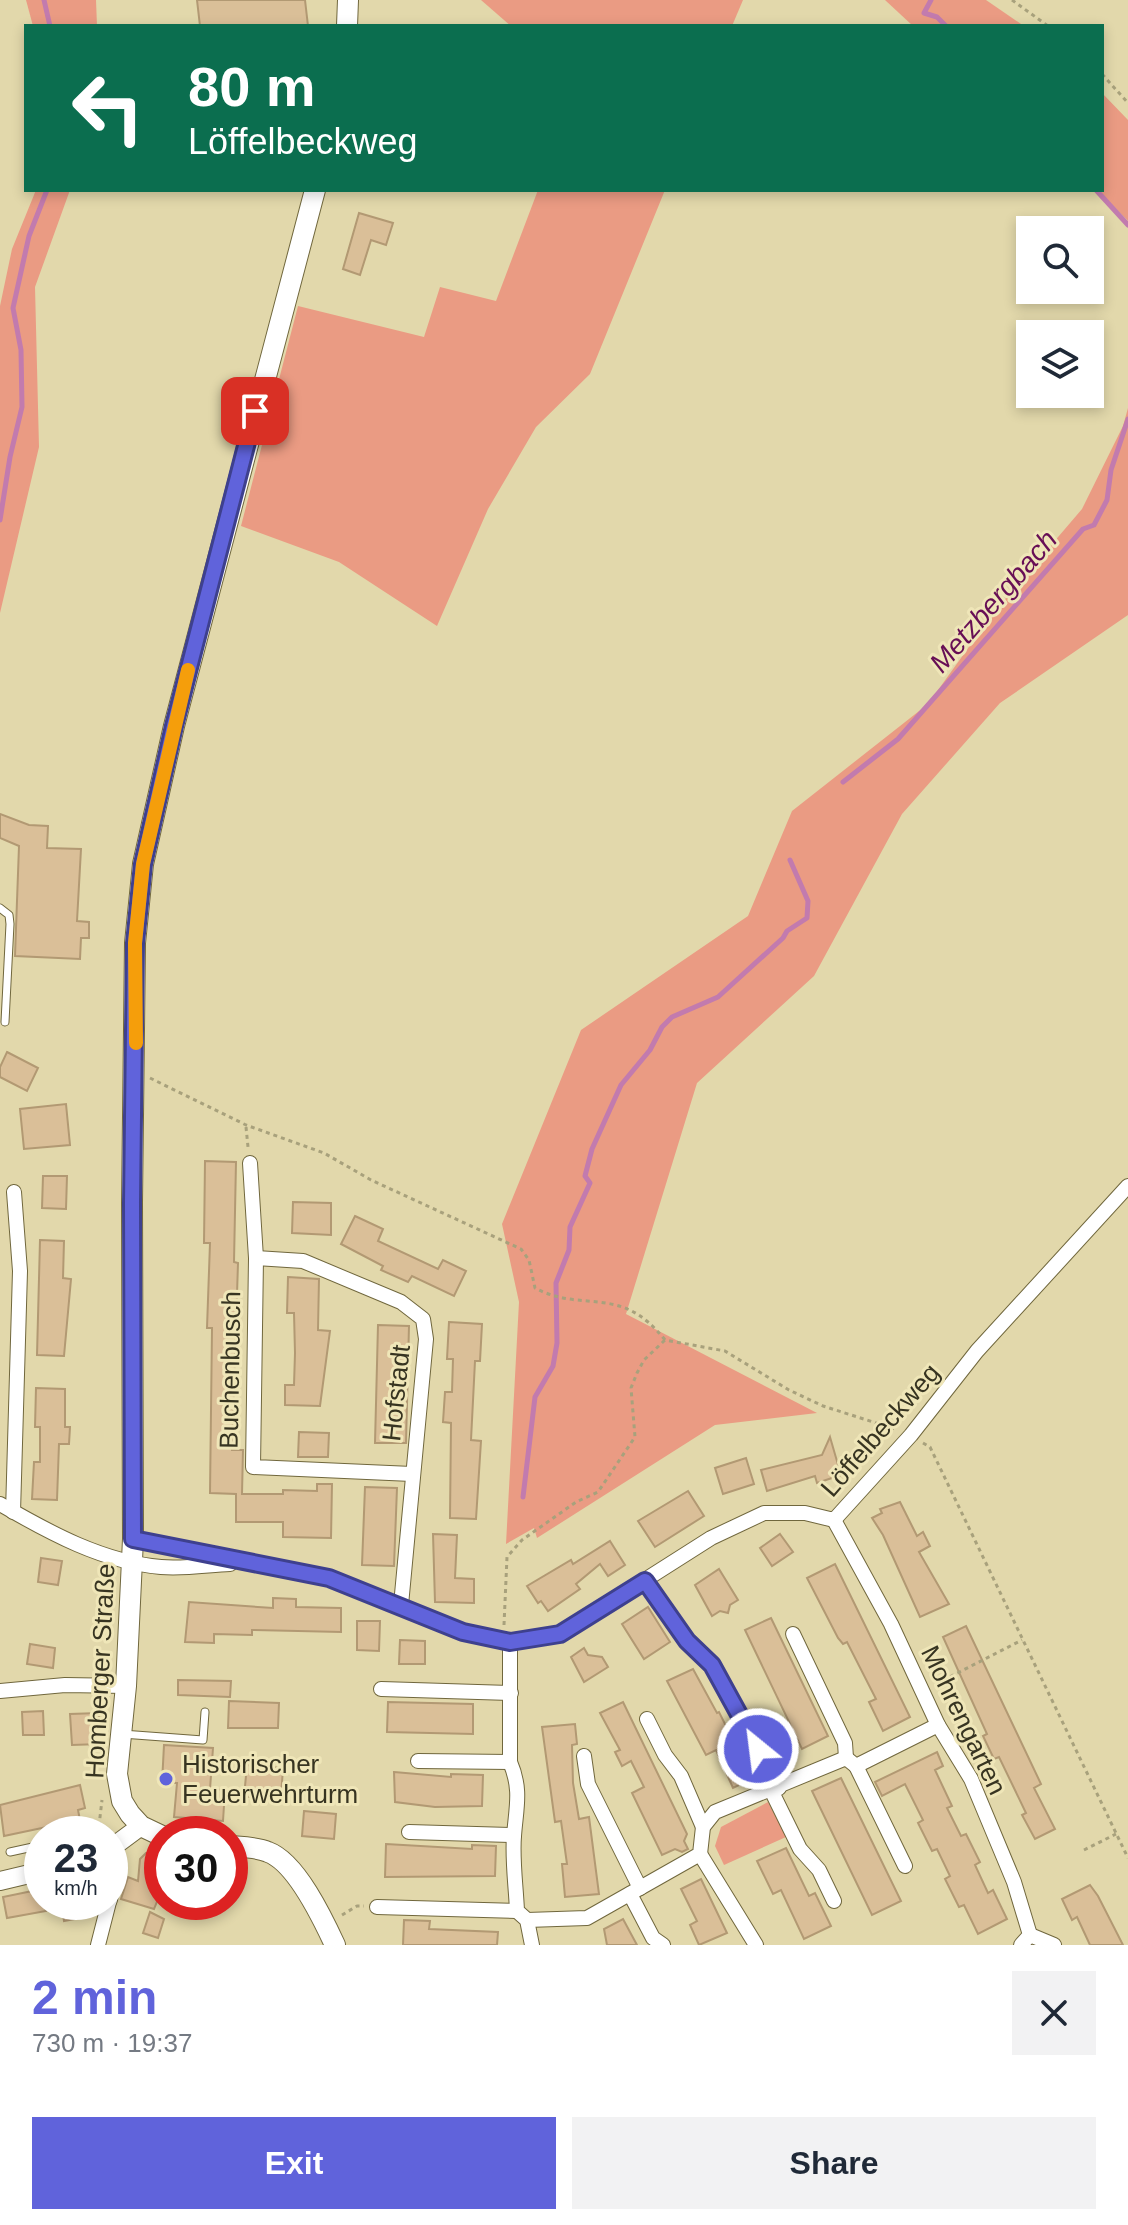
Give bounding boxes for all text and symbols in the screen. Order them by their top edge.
text: 80 m [188,55,316,118]
icon: left [56,56,160,160]
text: Löffelbeckweg [188,121,418,162]
map controls [1016,216,1104,408]
button: search [1016,216,1104,304]
button: layers [1016,320,1104,408]
pin [221,377,289,445]
icon: arrive [233,389,277,433]
water label: Metzbergbach [923,524,1063,678]
street label: Buchenbusch [214,1291,246,1449]
street label: Hofstadt [376,1343,416,1443]
street label: Löffelbeckweg [814,1358,946,1502]
street label: Homberger Straße [79,1563,121,1779]
street label: Mohrengarten [915,1641,1013,1799]
position arrow [716,1707,800,1791]
place label: Historischer Feuerwehrturm [182,1749,358,1809]
marker: Historischer Feuerwehrturm [157,1770,175,1788]
speed limit sign: 30 [144,1816,248,1920]
text: 23 [54,1836,98,1880]
text: km/h [54,1877,98,1899]
text: 2 min [32,1971,157,2024]
button: close [1012,1971,1096,2055]
text: 730 m · 19:37 [32,2028,192,2058]
button: Exit [32,2117,556,2209]
button: Share [572,2117,1096,2209]

